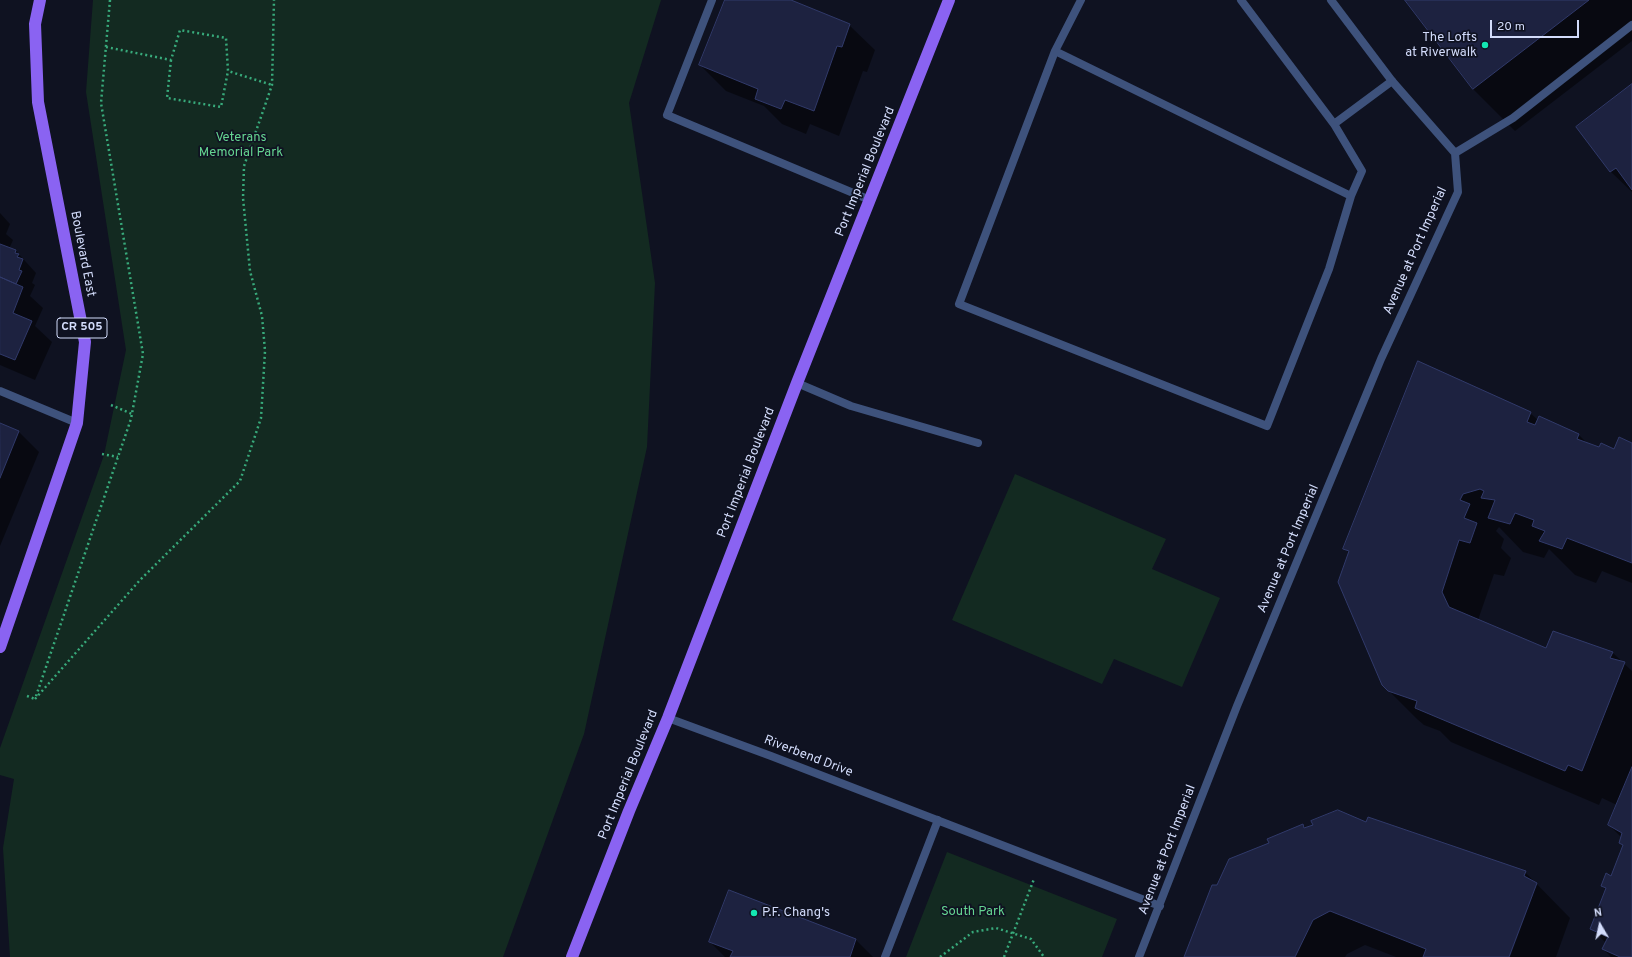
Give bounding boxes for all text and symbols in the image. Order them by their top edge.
scale bar [1492,12,1581,38]
text: 20 m [1497,19,1525,35]
place label: The Lofts at Riverwalk [1405,30,1477,61]
marker: The Lofts at Riverwalk [1480,40,1490,50]
street label: Port Imperial Boulevard [833,105,899,239]
park label: Veterans Memorial Park [199,130,283,161]
street label: Avenue at Port Imperial [1381,185,1451,317]
street label: Boulevard East [66,210,98,298]
road number: CR 505 [57,318,107,338]
street label: Port Imperial Boulevard [715,406,779,540]
street label: Avenue at Port Imperial [1255,483,1323,615]
street label: Port Imperial Boulevard [596,708,662,842]
street label: Riverbend Drive [761,733,855,781]
street label: Avenue at Port Imperial [1136,783,1200,917]
park label: South Park [941,904,1005,920]
place label: P.F. Chang's [762,905,830,921]
north arrow [1580,905,1620,945]
text: N [1593,906,1603,921]
marker: P.F. Chang's [749,908,759,918]

